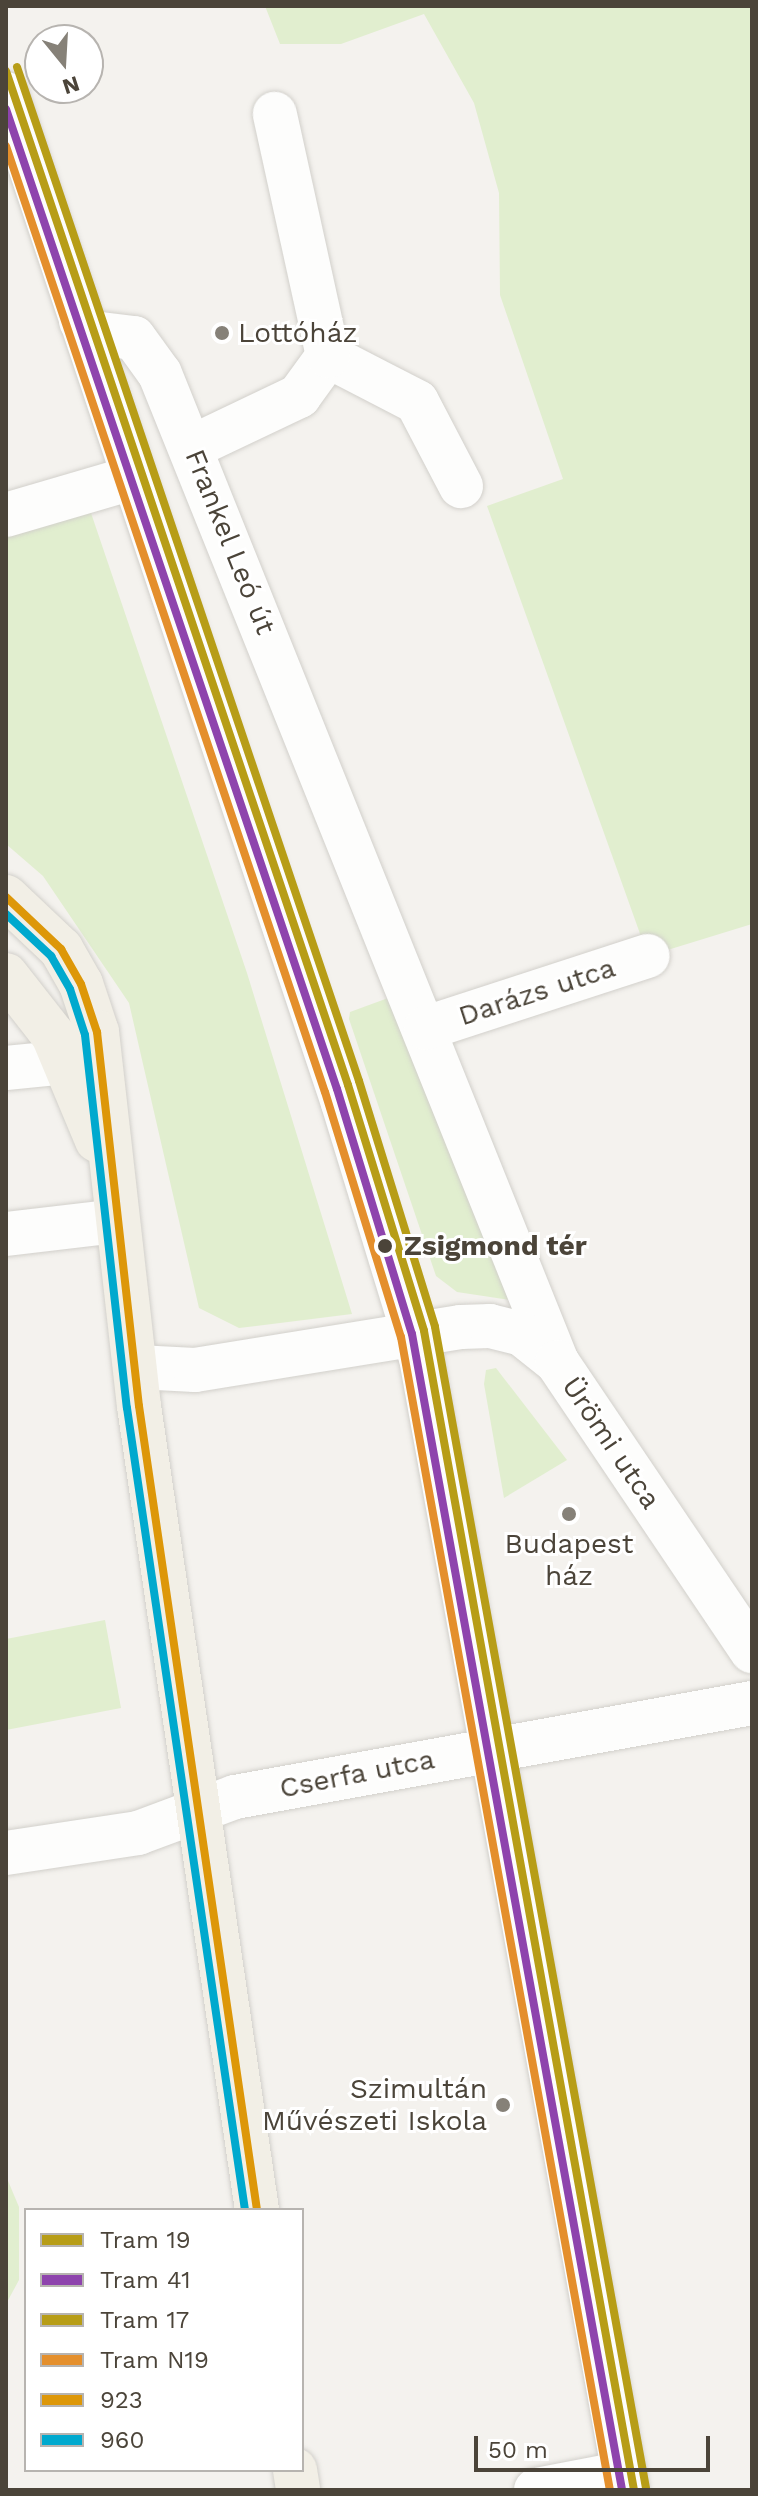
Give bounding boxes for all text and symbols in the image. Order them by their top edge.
north arrow [24,24,104,104]
text: N [59,71,83,100]
place label: Lottóház [238,316,357,350]
marker: Lottóház [213,324,231,342]
street label: Frankel Leó út [177,444,283,640]
street label: Darázs utca [454,951,620,1033]
place label: Zsigmond tér [404,1229,587,1263]
marker: Zsigmond tér [373,1234,397,1258]
street label: Ürömi utca [555,1371,667,1515]
marker: Budapest ház [560,1505,578,1523]
place label: Budapest ház [504,1527,634,1593]
street label: Cserfa utca [276,1742,438,1806]
place label: Szimultán Művészeti Iskola [262,2072,487,2138]
marker: Szimultán Művészeti Iskola [494,2096,512,2114]
legend [24,2208,304,2472]
text: Tram 19 [100,2226,191,2254]
text: Tram 41 [100,2266,191,2294]
text: Tram 17 [100,2306,189,2334]
text: Tram N19 [100,2346,209,2374]
text: 923 [100,2386,143,2414]
scale bar [478,2420,714,2470]
text: 960 [100,2426,144,2454]
text: 50 m [488,2436,548,2464]

